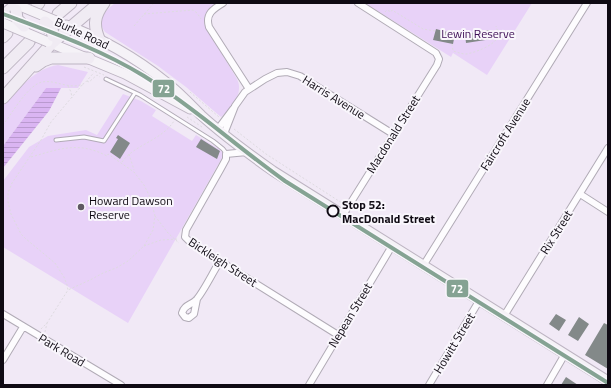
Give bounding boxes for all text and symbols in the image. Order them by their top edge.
street label: Burke Road [52,12,112,54]
park label: Lewin Reserve [441,24,515,43]
street label: Harris Avenue [299,70,369,124]
line badge: 72 [152,79,175,98]
text: 72 [158,81,170,97]
street label: Macdonald Street [361,91,425,177]
street label: Faircroft Avenue [475,94,535,174]
place label: Howard Dawson Reserve [89,191,173,224]
place label: Stop 52: MacDonald Street [342,195,436,228]
marker: Howard Dawson Reserve [76,202,86,212]
marker: Stop 52: MacDonald Street [326,204,340,218]
street label: Rix Street [535,206,577,258]
street label: Bickleigh Street [185,233,262,292]
street label: Nepean Street [323,278,377,351]
line badge: 72 [446,279,469,298]
text: 72 [451,281,463,297]
street label: Howitt Street [428,308,480,377]
street label: Park Road [35,329,89,371]

